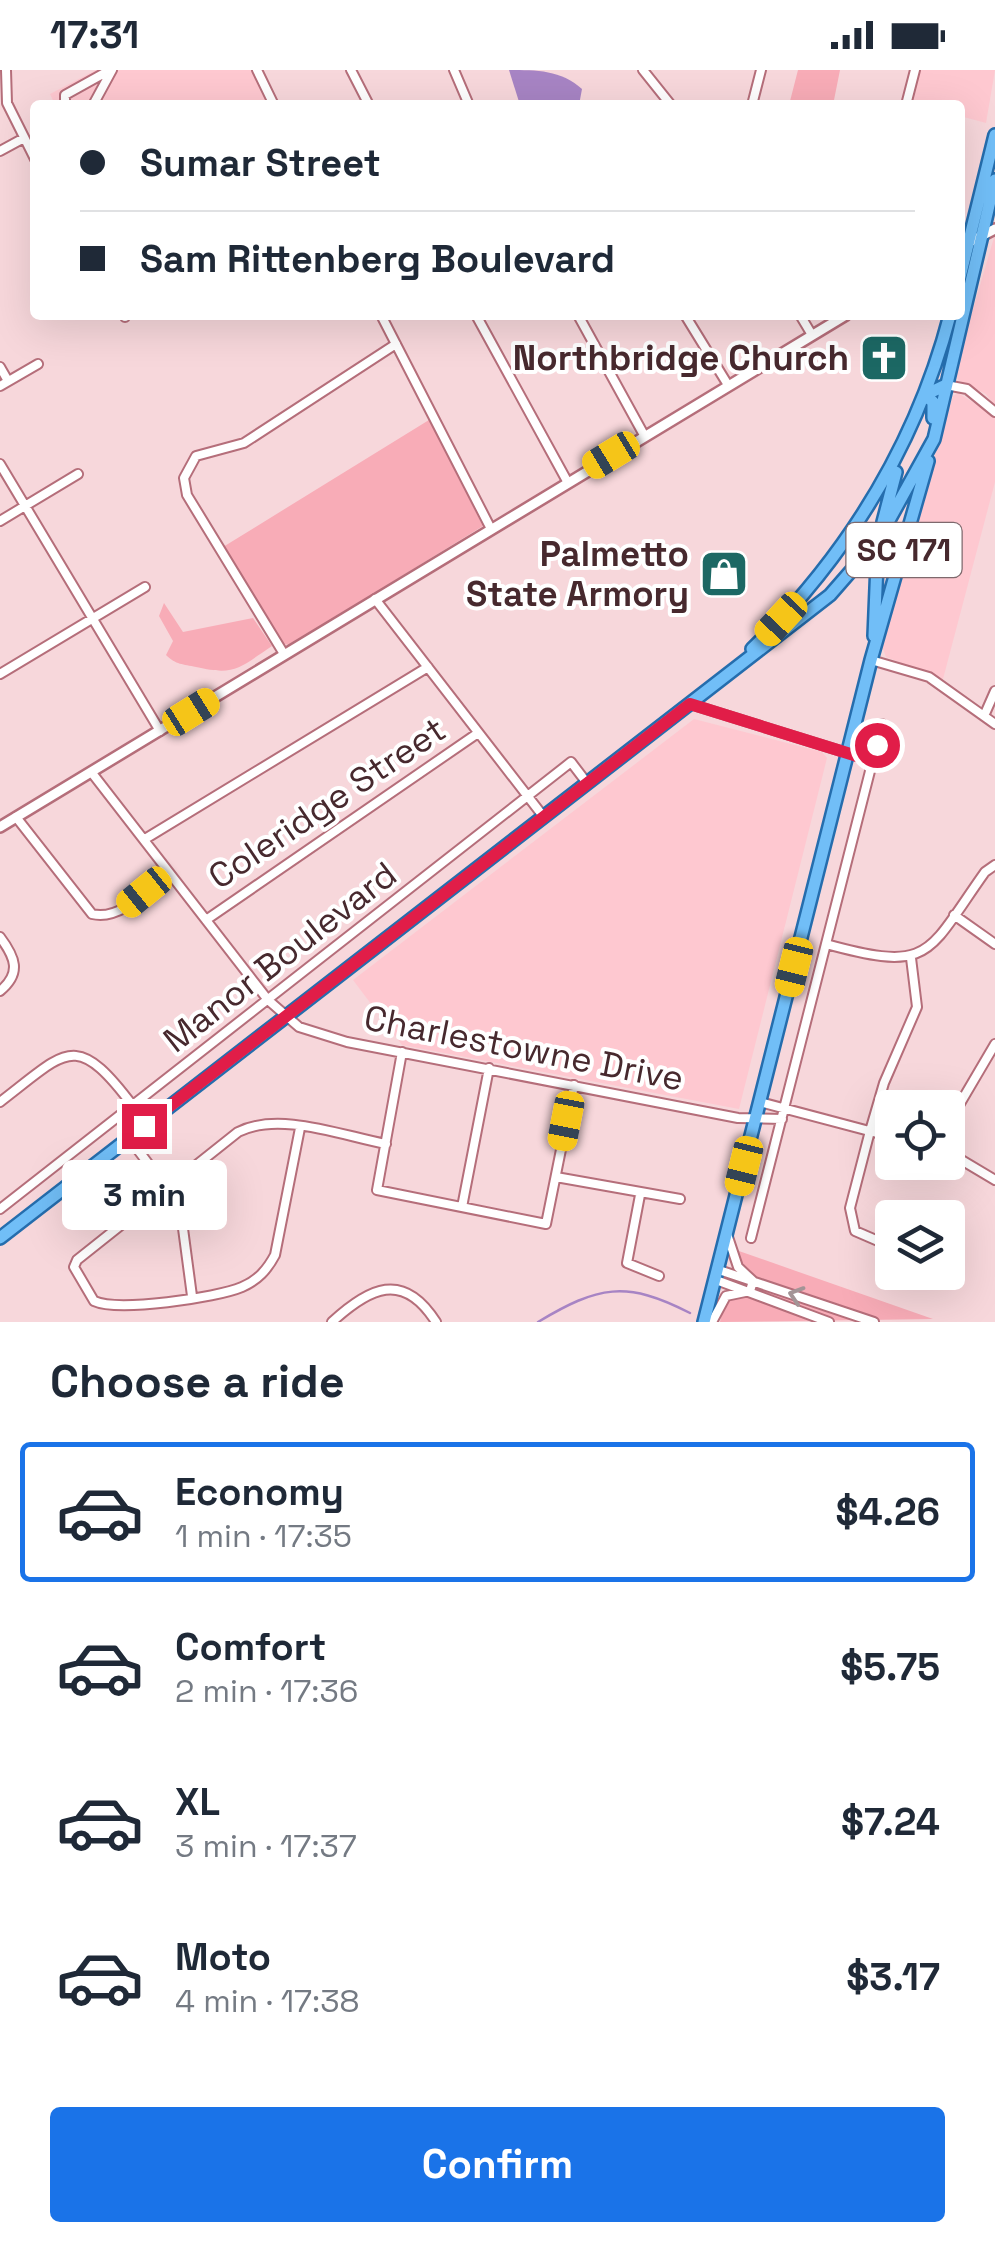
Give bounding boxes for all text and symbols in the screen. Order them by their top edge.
text: 17:31 [50,11,139,59]
text: Sumar Street [140,139,381,187]
text: Sam Rittenberg Boulevard [140,235,615,283]
church icon: Northbridge Church [858,332,910,384]
place label: Northbridge Church [513,336,849,380]
car [578,427,644,483]
road number: SC 171 [846,523,962,577]
place label: Palmetto State Armory [466,532,689,616]
shop icon: Palmetto State Armory [698,548,750,600]
car [750,587,812,651]
car [158,683,224,741]
street label: Coleridge Street [200,707,454,899]
route start [855,723,900,768]
street label: Manor Boulevard [155,852,405,1062]
car [111,861,177,923]
car [772,934,816,1000]
street label: Charlestowne Drive [361,995,687,1101]
car [546,1089,586,1153]
map controls [875,1090,965,1290]
button: locate [875,1090,965,1180]
route end [122,1104,167,1149]
car [722,1133,766,1199]
callout: 3 min [62,1161,226,1231]
text: 3 min [103,1175,186,1215]
button: layers [875,1200,965,1290]
one-way arrow [789,1287,806,1307]
text: Choose a ride [50,1353,345,1410]
icon: car [55,1467,145,1557]
text: Economy [175,1468,344,1516]
text: $4.26 [835,1488,940,1536]
text: 1 min · 17:35 [175,1516,352,1556]
icon: car [55,1622,145,1712]
text: Comfort [175,1623,326,1671]
text: $5.75 [840,1643,940,1691]
text: 2 min · 17:36 [175,1671,358,1711]
icon: car [55,1777,145,1867]
text: XL [175,1778,220,1826]
text: $7.24 [841,1798,940,1846]
text: 3 min · 17:37 [175,1826,357,1866]
icon: car [55,1932,145,2022]
text: Moto [175,1933,271,1981]
text: $3.17 [846,1953,940,2001]
text: 4 min · 17:38 [175,1981,359,2021]
button: Confirm [50,2107,945,2222]

